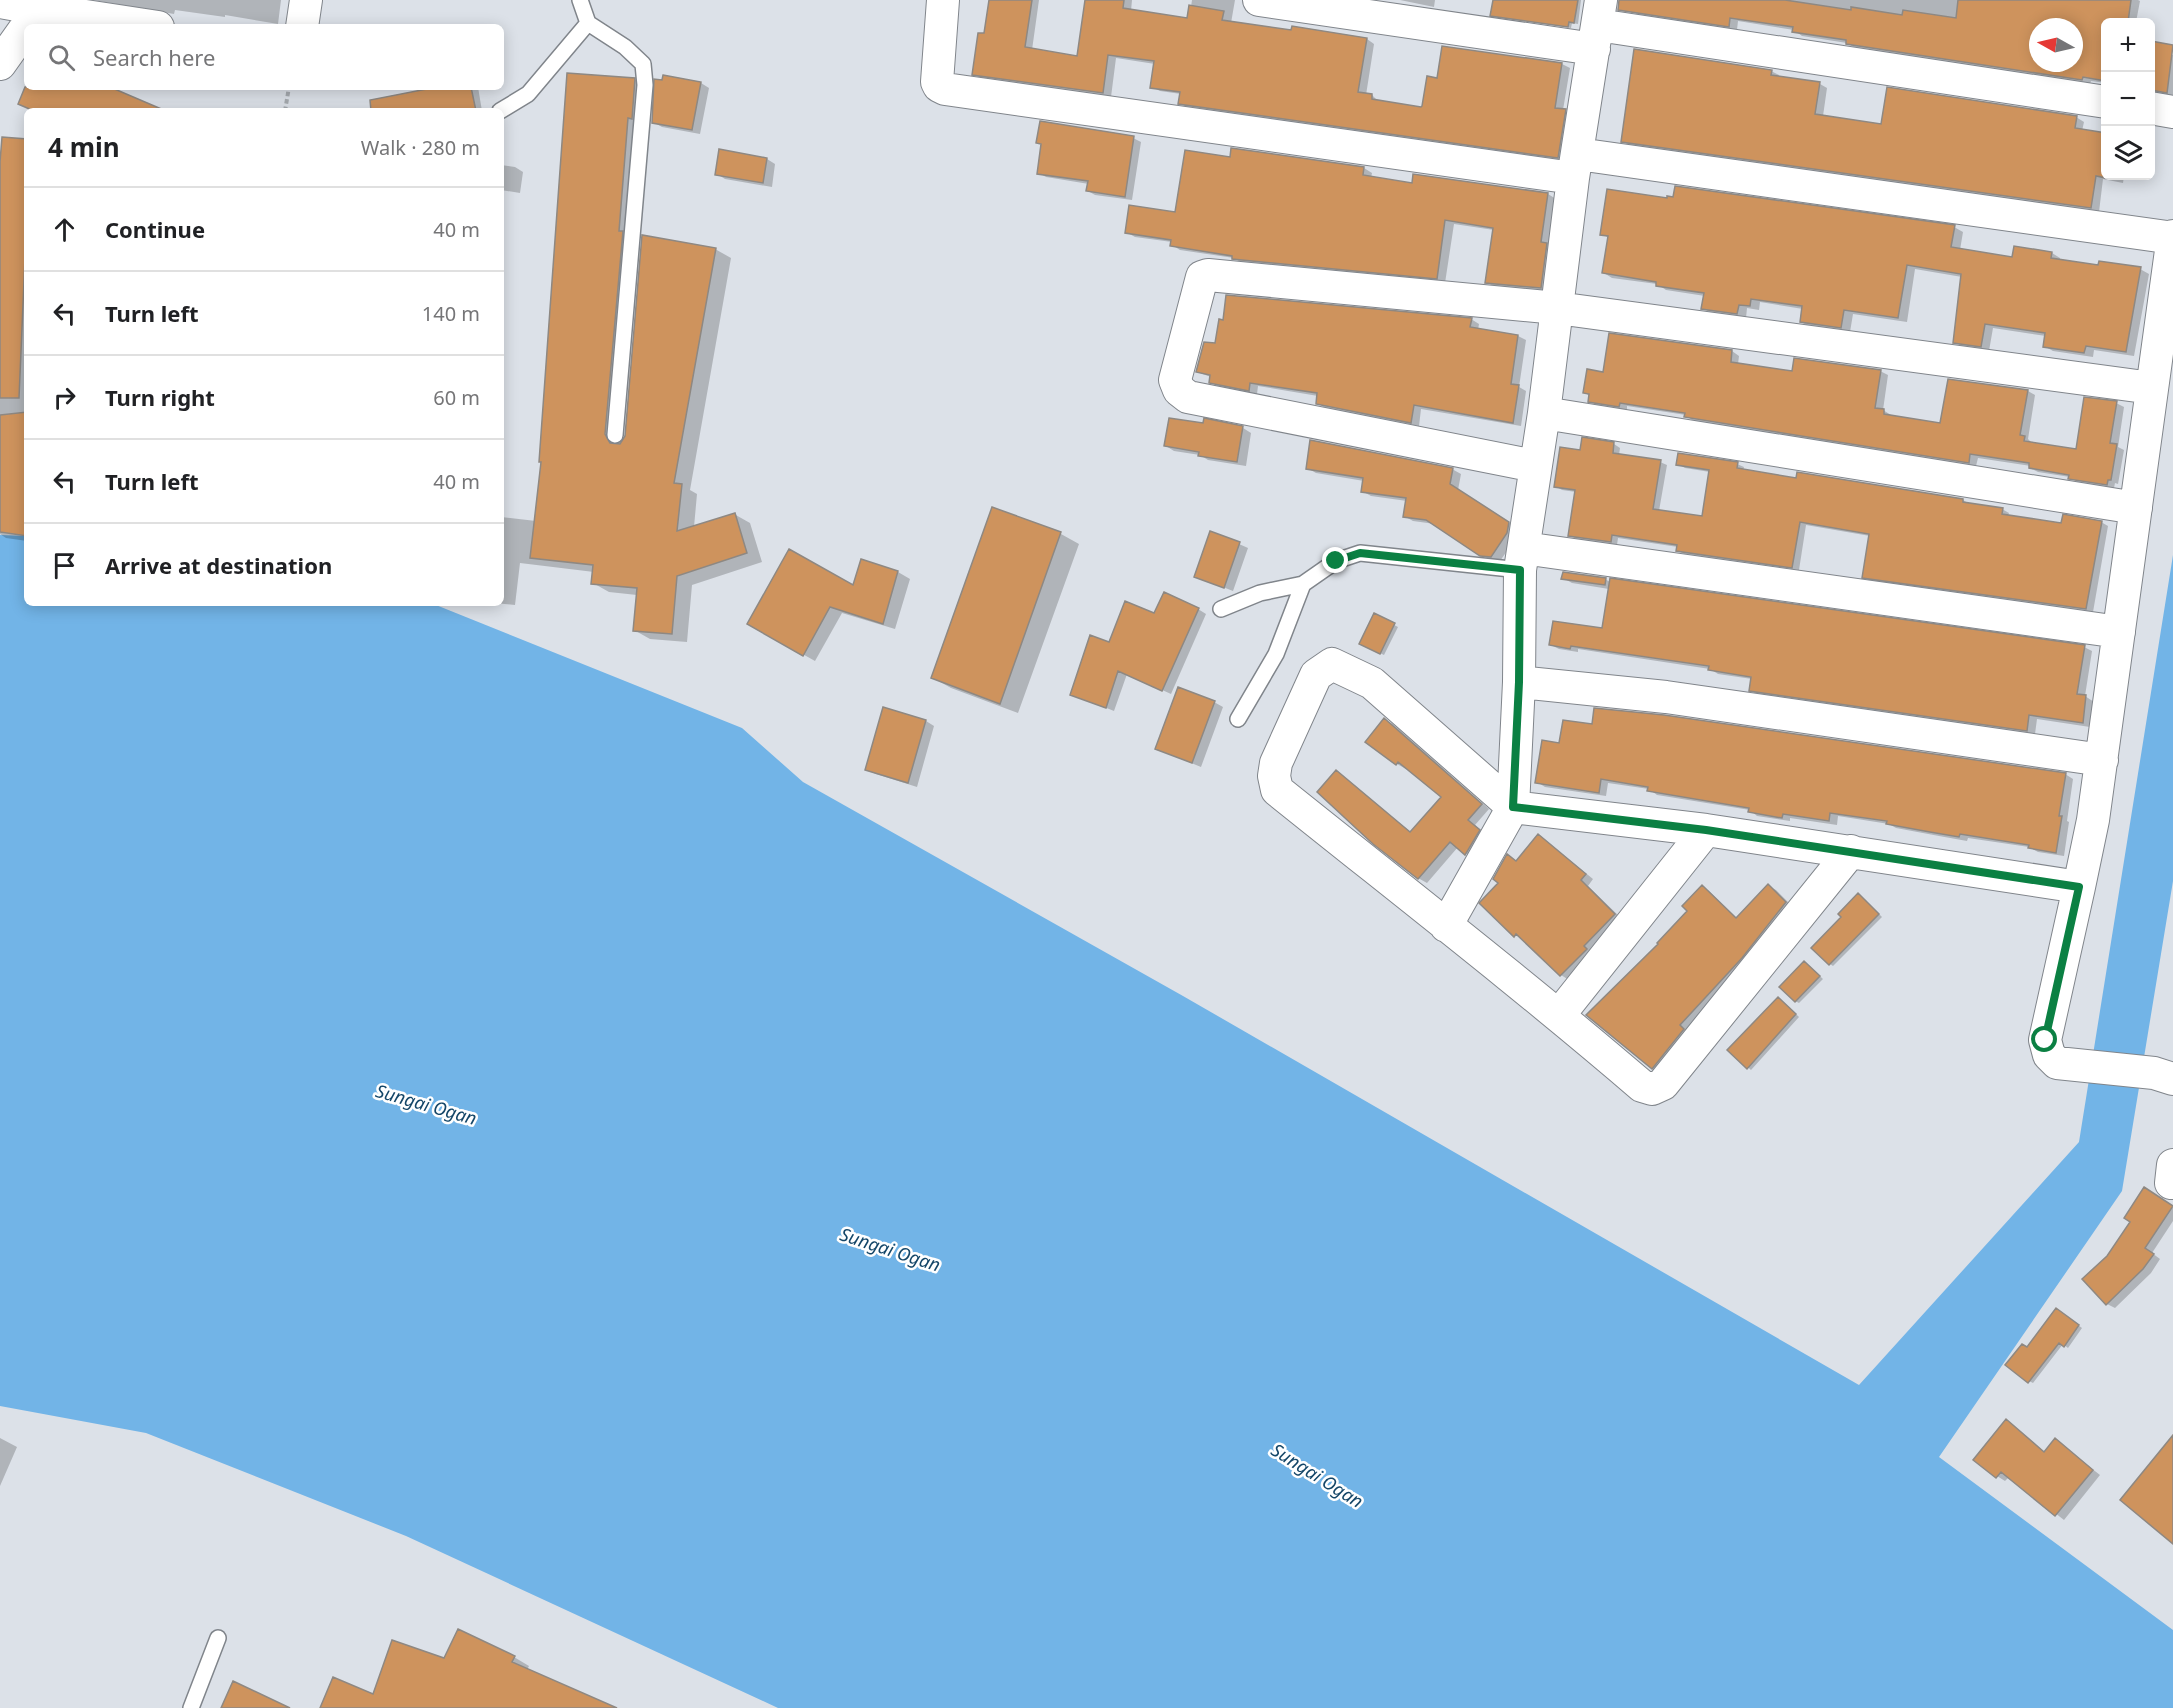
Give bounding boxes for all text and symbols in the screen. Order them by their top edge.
north arrow [2029,18,2083,72]
map controls [2101,18,2155,180]
button: + [2101,18,2155,72]
search box [24,24,504,90]
icon: search [45,41,78,74]
text: Search here [93,42,215,72]
button: − [2101,72,2155,126]
button: layers [2101,126,2155,180]
text: 4 min [48,129,120,165]
text: Walk · 280 m [361,134,480,161]
icon: ahead [48,213,81,246]
text: Continue [105,214,205,244]
text: 40 m [433,216,480,243]
icon: left [48,297,81,330]
text: Turn left [105,298,199,328]
text: 140 m [422,300,480,327]
icon: right [48,381,81,414]
text: Turn right [105,382,215,412]
text: 60 m [433,384,480,411]
icon: left [48,465,81,498]
text: Turn left [105,466,199,496]
text: 40 m [433,468,480,495]
route end [1322,547,1348,573]
icon: arrive [48,549,81,582]
text: Arrive at destination [105,550,332,580]
route start [2031,1026,2057,1052]
water label: Sungai Ogan [373,1078,480,1130]
water label: Sungai Ogan [837,1222,943,1277]
water label: Sungai Ogan [1267,1437,1368,1513]

